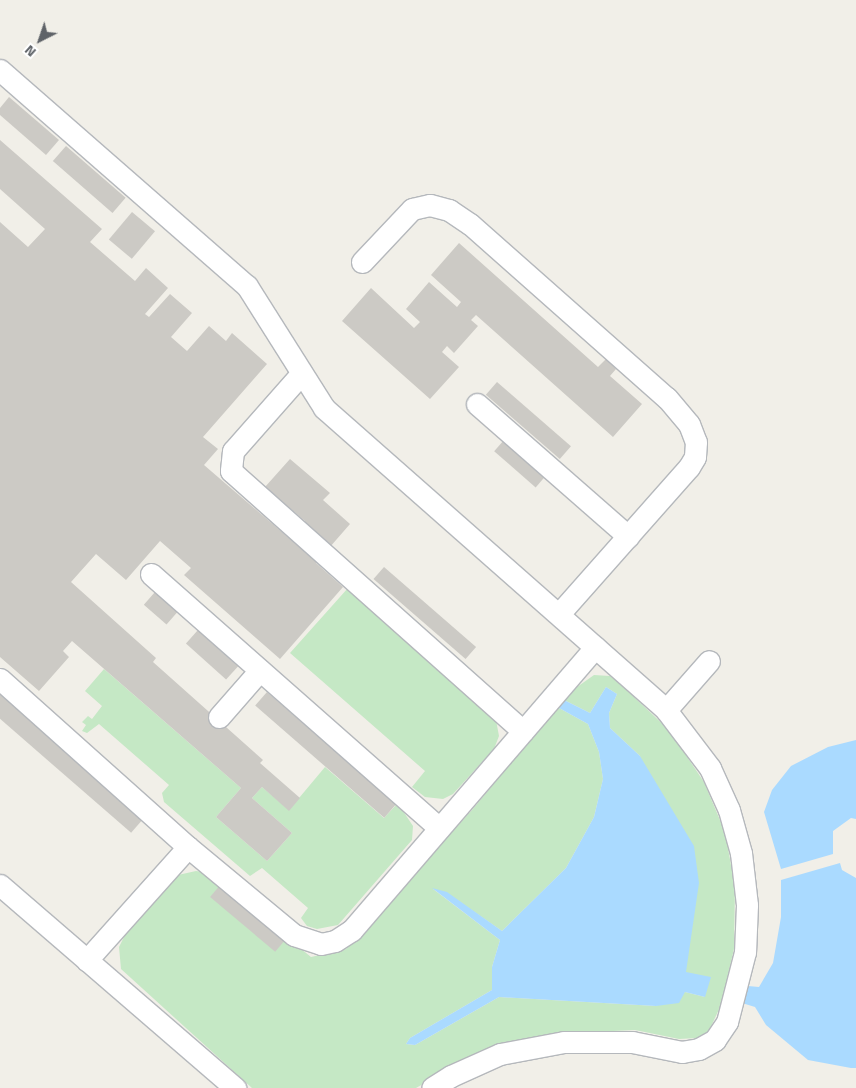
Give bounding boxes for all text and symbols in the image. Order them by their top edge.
north arrow [15,15,65,65]
text: N [19,41,40,63]

